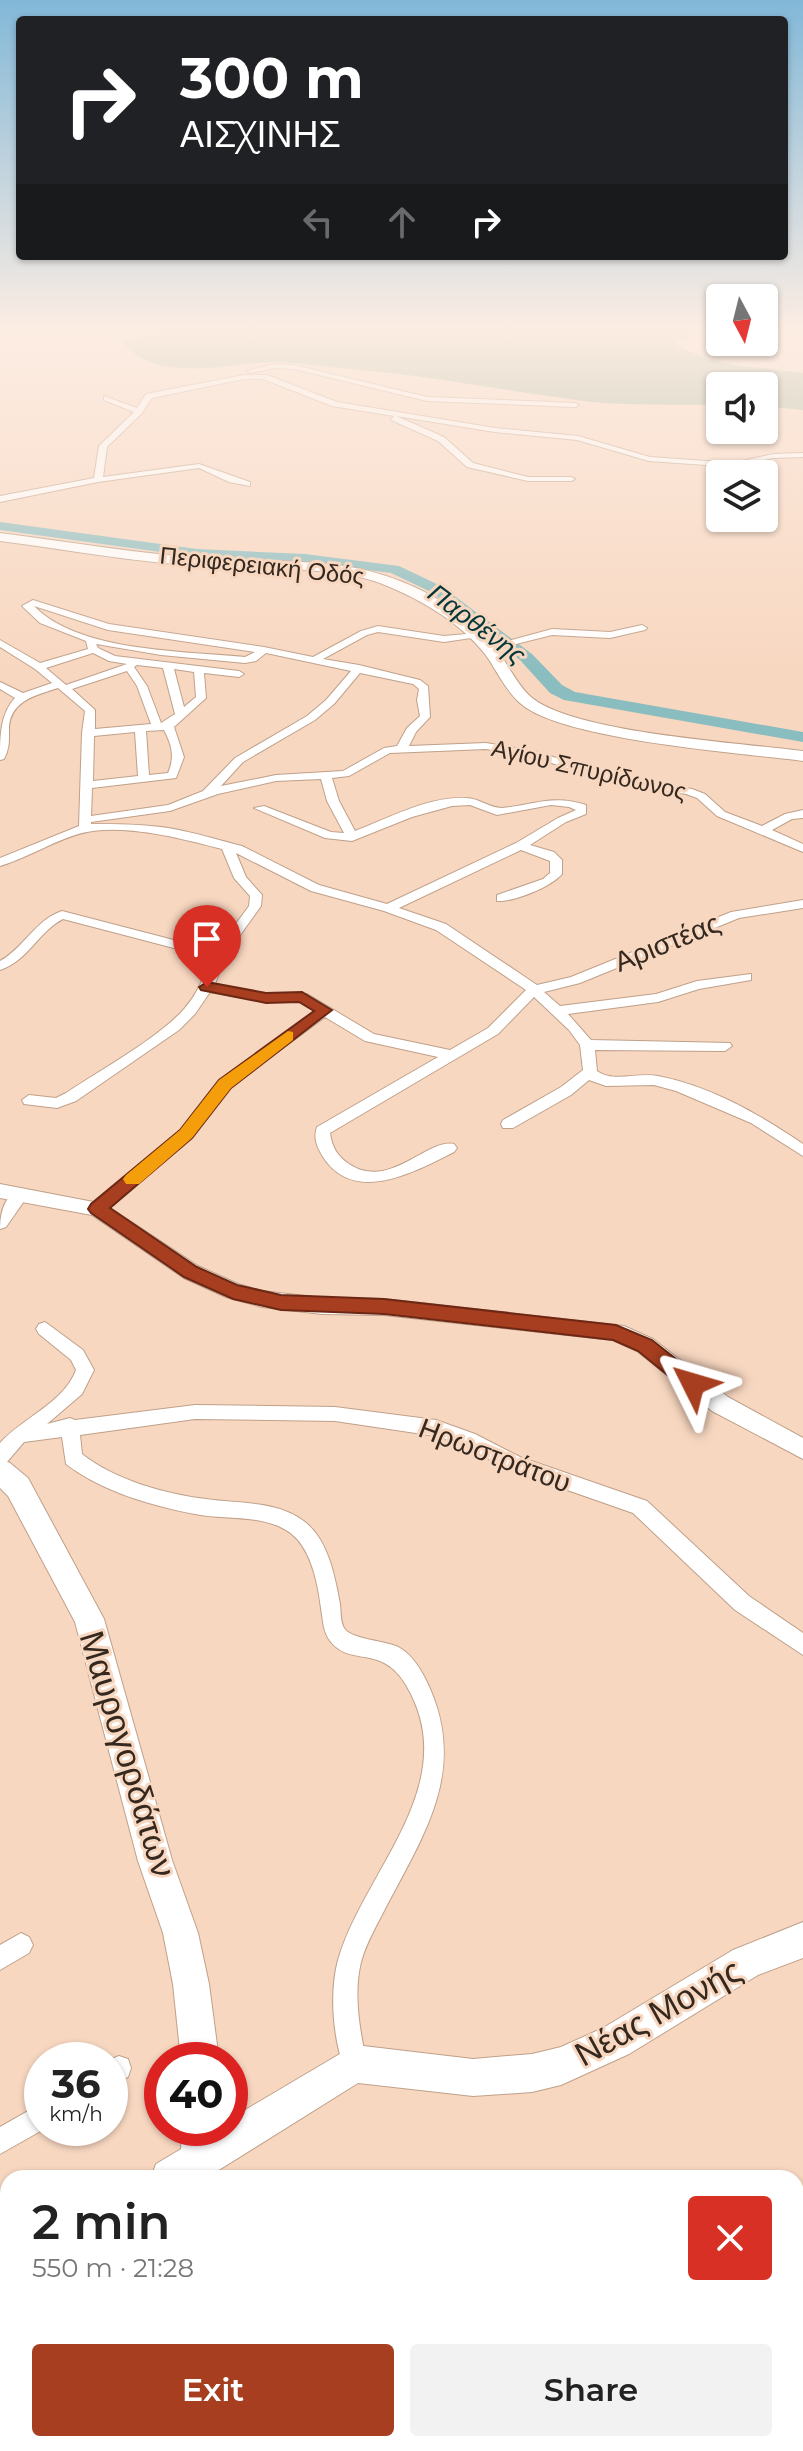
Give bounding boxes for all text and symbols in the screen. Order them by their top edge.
text: 300 m [180,44,364,112]
icon: right [48,48,152,152]
text: ΑΙΣΧΙΝΗΣ [180,112,341,156]
icon: left [296,200,340,244]
icon: ahead [380,200,424,244]
icon: right [464,200,508,244]
north arrow [706,284,778,356]
map controls [706,284,778,532]
button: sound [706,372,778,444]
button: layers [706,460,778,532]
street label: Περιφερειακή Οδός [158,540,366,591]
water label: Παρθένης [422,577,533,671]
street label: Αγίου Σπυρίδωνος [489,733,689,806]
pin [173,905,241,987]
street label: Αριστέας [609,905,725,979]
icon: arrive [185,917,229,961]
position arrow [651,1342,735,1426]
street label: Ηρωστράτου [414,1410,576,1500]
street label: Μαυρογορδάτων [71,1626,185,1882]
street label: Νέας Μονής [567,1949,749,2075]
speed limit sign: 40 [144,2042,248,2146]
text: 36 [51,2059,101,2108]
text: km/h [49,2102,103,2126]
text: 2 min [32,2193,170,2251]
button: close [688,2196,772,2280]
text: 550 m · 21:28 [32,2252,194,2284]
button: Exit [32,2344,394,2436]
button: Share [410,2344,772,2436]

